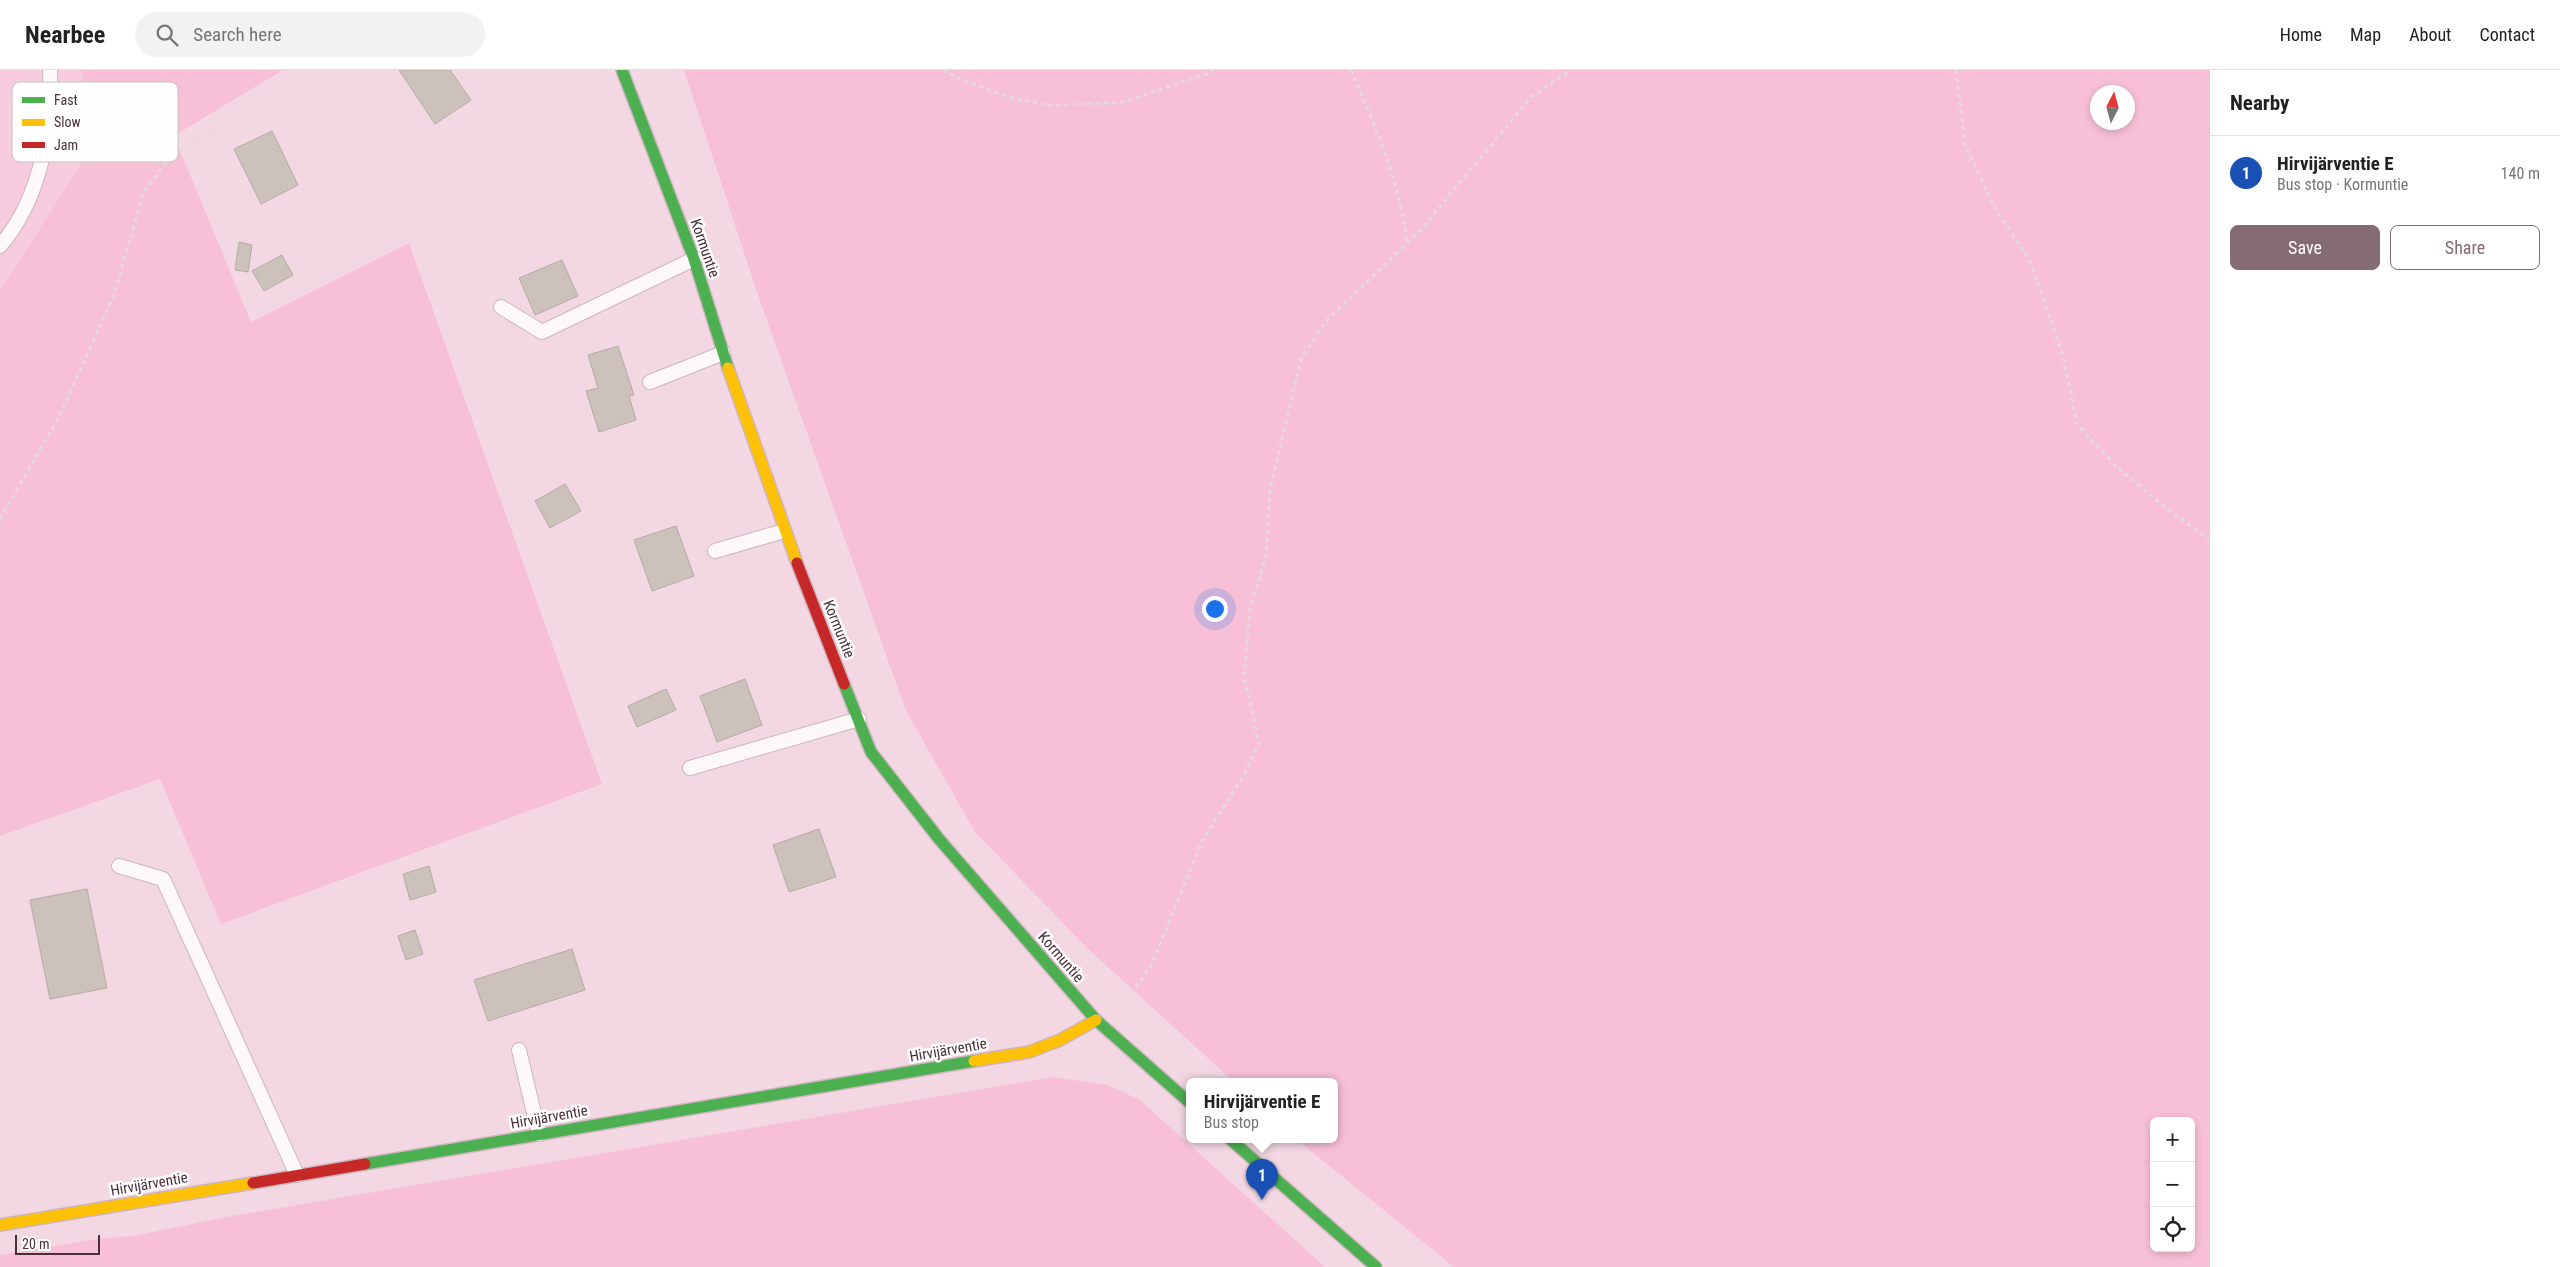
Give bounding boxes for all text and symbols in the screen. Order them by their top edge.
search box [135,12,485,57]
text: Nearbee [25,21,105,49]
icon: search [153,21,181,49]
text: Search here [193,23,282,46]
text: Home [2280,24,2322,45]
text: Map [2350,24,2381,45]
text: About [2409,24,2451,45]
text: Contact [2479,24,2535,45]
legend [12,82,178,162]
north arrow [2090,85,2135,130]
text: Nearby [2230,91,2289,115]
text: Fast [54,92,78,108]
text: Slow [54,114,81,130]
text: Jam [54,137,78,153]
text: Hirvijärventie E [2277,152,2394,175]
text: 1 [2242,164,2250,183]
text: 140 m [2501,164,2540,183]
text: Bus stop · Kormuntie [2277,175,2408,194]
street label: Kormuntie [687,216,723,280]
button: Save [2230,225,2380,270]
button: Share [2390,225,2540,270]
your location [1202,596,1228,622]
street label: Kormuntie [819,597,859,661]
street label: Kormuntie [1034,928,1088,986]
street label: Hirvijärventie [908,1034,988,1066]
popup [1186,1078,1338,1143]
text: Hirvijärventie E [1204,1090,1320,1113]
street label: Hirvijärventie [509,1101,589,1133]
text: Bus stop [1204,1113,1259,1132]
map controls [2150,1117,2195,1252]
button: + [2150,1117,2195,1162]
pin: 1 [1246,1159,1278,1200]
button: − [2150,1162,2195,1207]
street label: Hirvijärventie [109,1168,189,1200]
button: locate [2150,1207,2195,1252]
scale bar [15,1232,100,1255]
text: 20 m [22,1236,50,1252]

